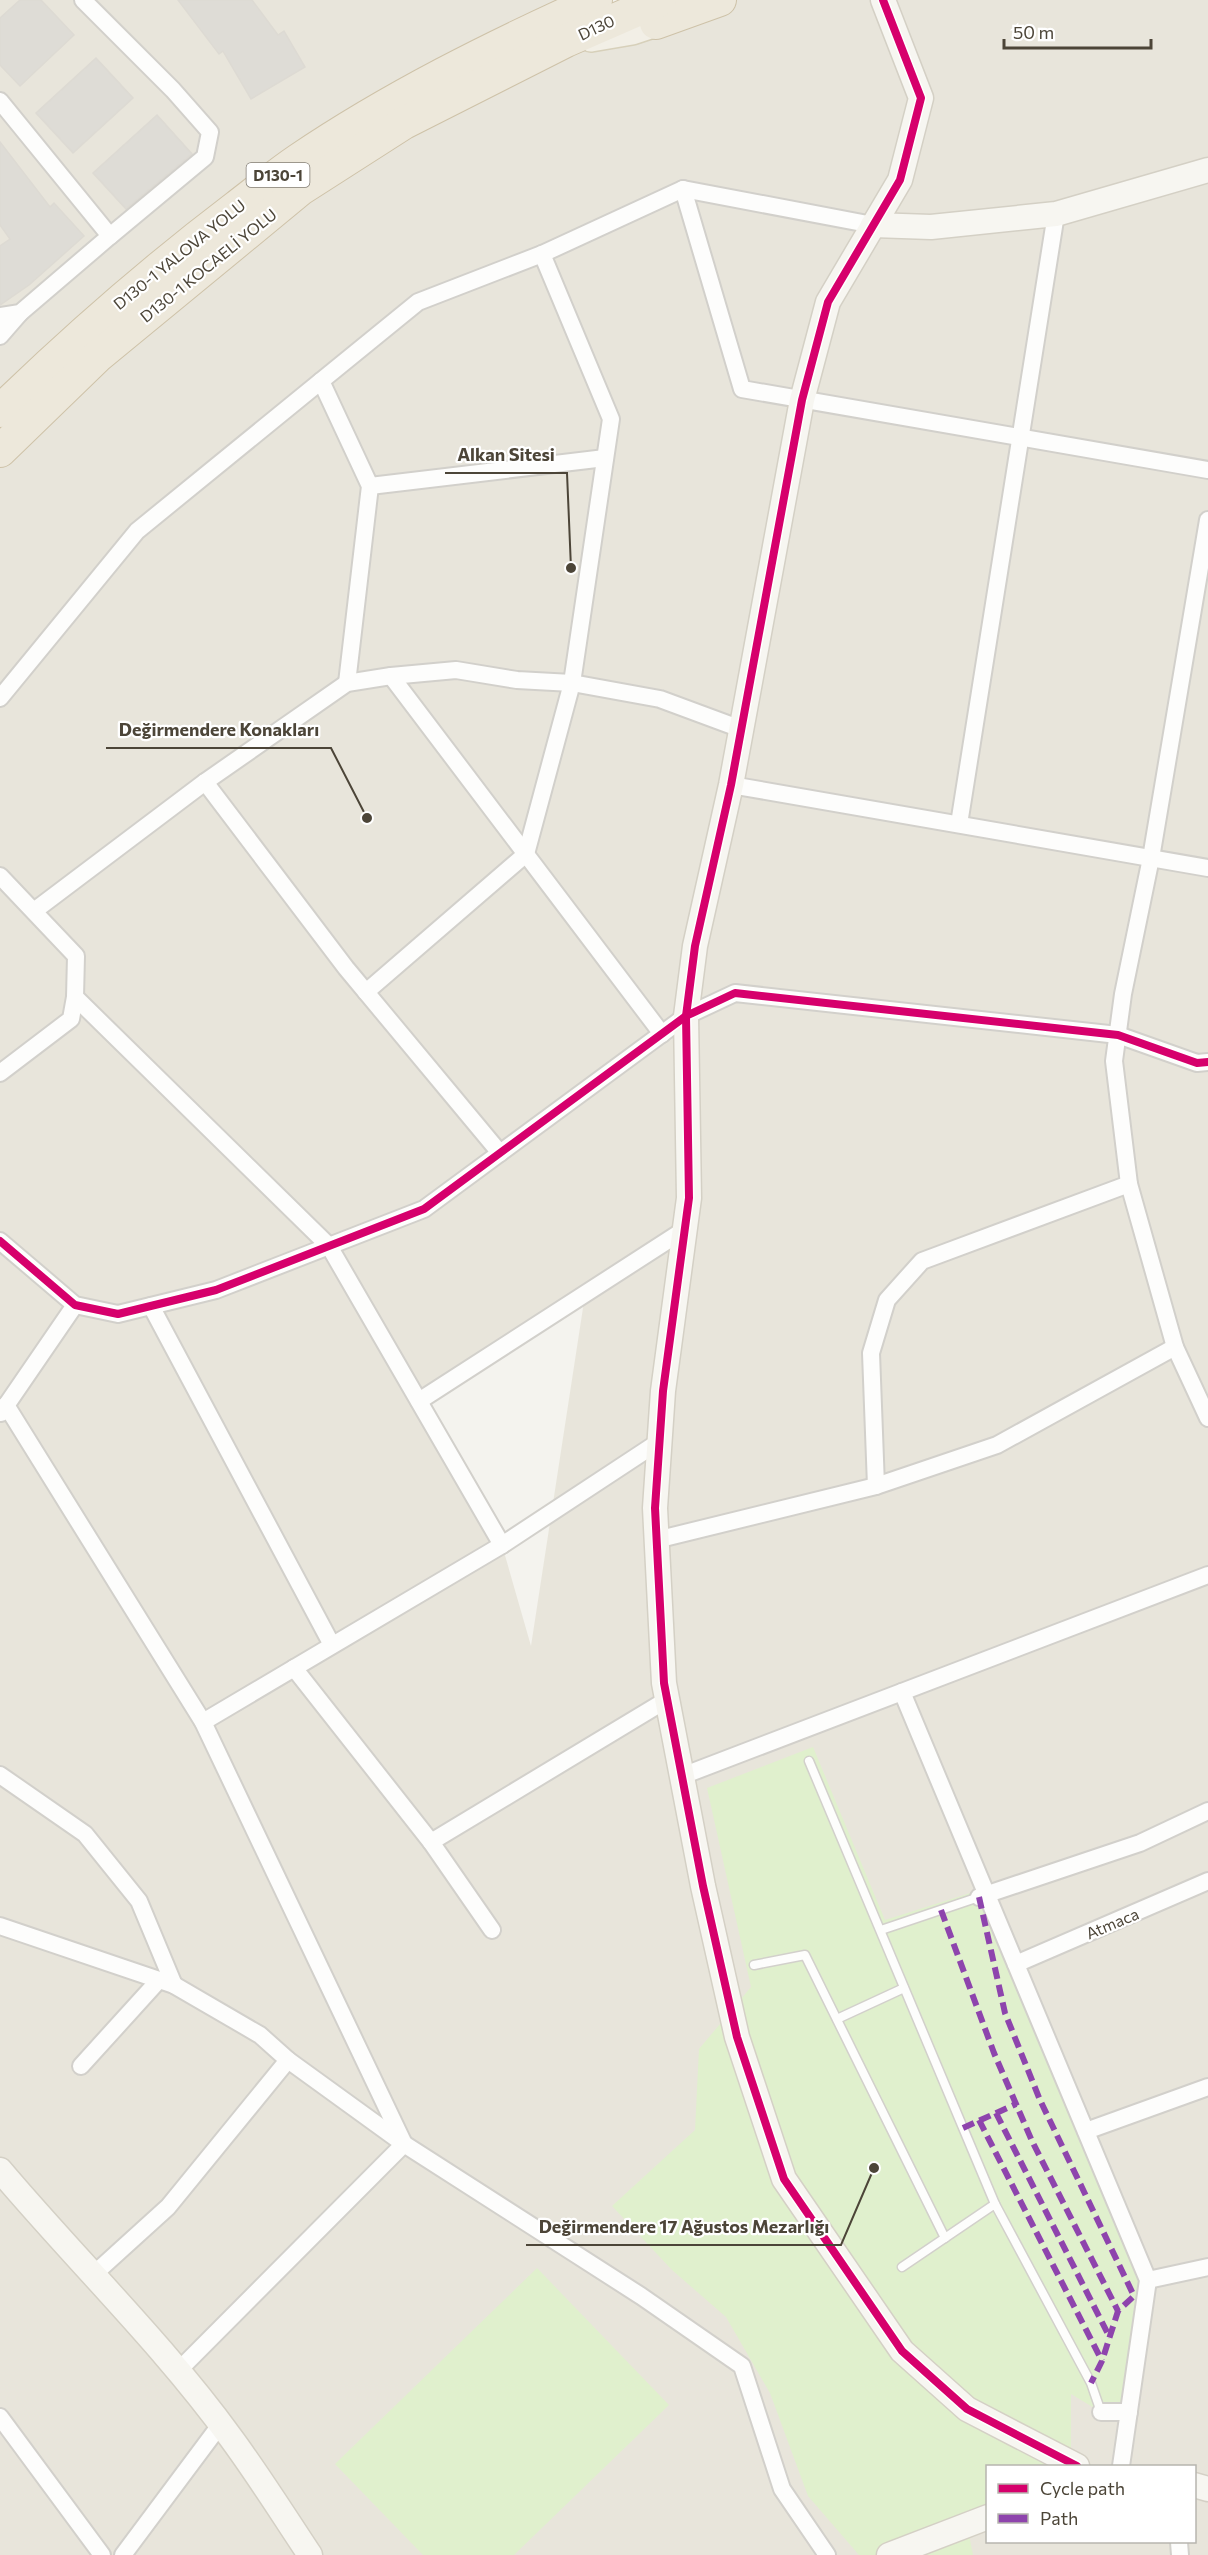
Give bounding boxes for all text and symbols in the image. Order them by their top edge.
street label: D130 [575,10,617,44]
scale bar [1004,12,1151,50]
text: 50 m [1013,21,1054,43]
road number: D130-1 [246,163,310,187]
street label: D130-1 YALOVA YOLU [109,195,249,313]
street label: D130-1 KOCAELİ YOLU [136,204,280,326]
callout: Alkan Sitesi [445,437,567,473]
text: Alkan Sitesi [457,443,555,465]
callout: Değirmendere Konakları [106,712,331,748]
text: Değirmendere Konakları [119,718,319,740]
street label: Atmaca [1083,1903,1141,1943]
callout: Değirmendere 17 Ağustos Mezarlığı [526,2209,841,2245]
text: Değirmendere 17 Ağustos Mezarlığı [539,2215,829,2237]
legend [986,2465,1196,2543]
text: Cycle path [1040,2477,1125,2499]
text: Path [1040,2507,1078,2529]

